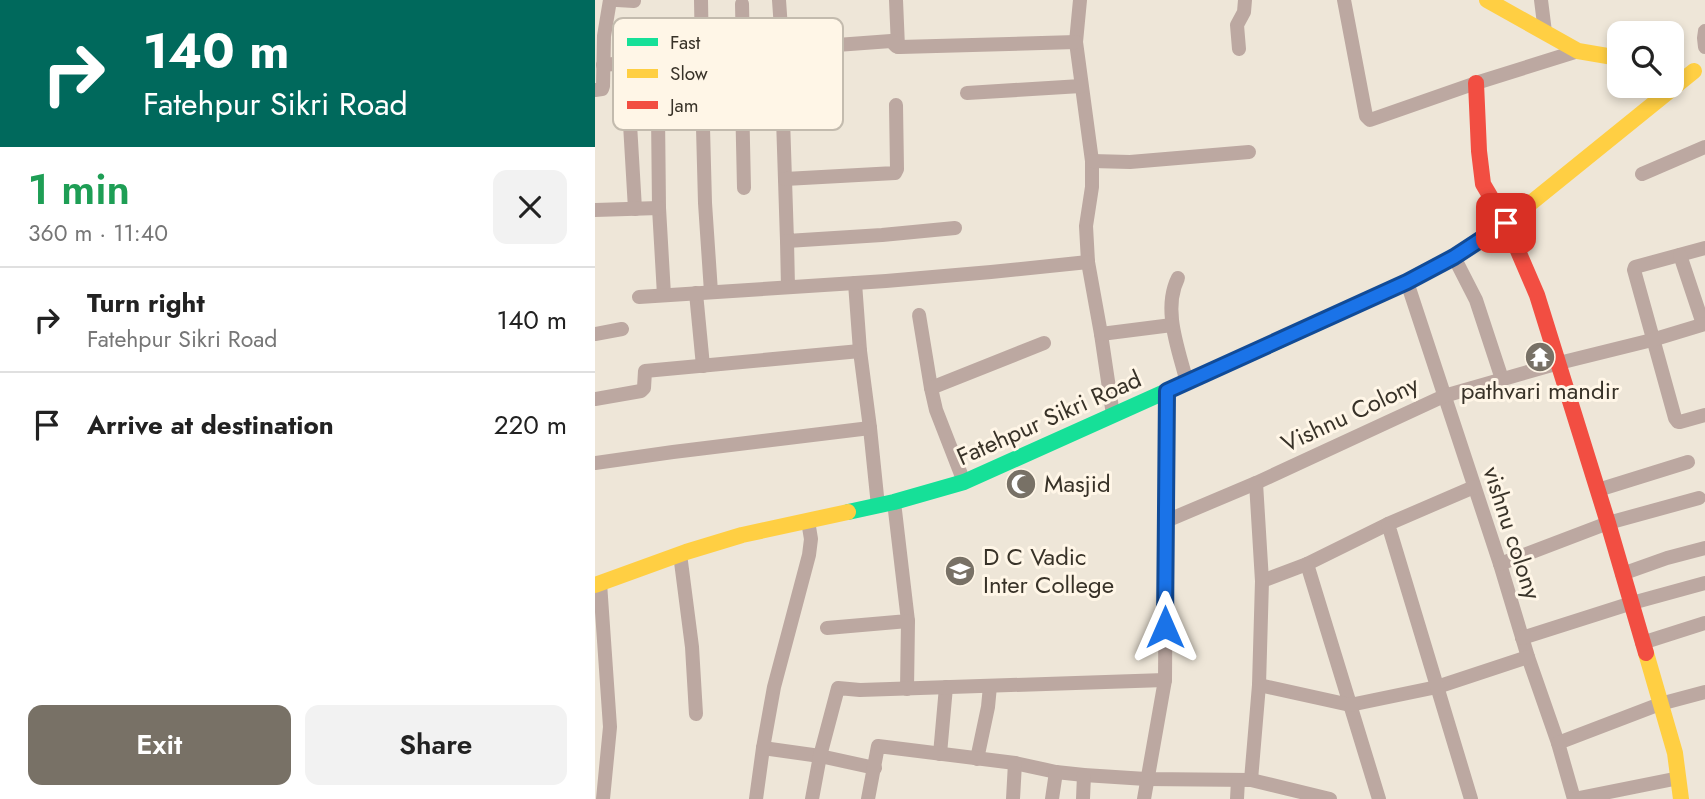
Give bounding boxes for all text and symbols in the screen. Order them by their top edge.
text: 140 m [143,16,289,86]
legend [613,18,843,130]
map controls [1607,21,1684,98]
button: search [1607,21,1684,98]
icon: right [28,28,119,119]
text: Fast [670,29,701,56]
text: Slow [670,60,708,87]
text: Fatehpur Sikri Road [143,81,408,127]
text: Jam [667,92,699,119]
text: 1 min [28,159,130,220]
button: close [493,170,567,244]
pin [1476,193,1536,253]
icon: arrive [1487,204,1525,242]
text: 360 m · 11:40 [28,216,168,250]
text: Turn right [87,284,205,322]
icon: right [28,301,66,339]
text: 140 m [496,301,567,339]
text: Fatehpur Sikri Road [87,322,277,356]
temple icon: pathvari mandir [1523,340,1557,374]
street label: Fatehpur Sikri Road [951,361,1147,474]
street label: Vishnu Colony [1275,366,1425,461]
place label: pathvari mandir [1461,373,1620,408]
icon: arrive [28,406,66,444]
text: Arrive at destination [87,406,334,444]
text: 220 m [494,406,567,444]
street label: vishnu colony [1475,462,1551,604]
place label: Masjid [1044,466,1111,501]
mosque icon: Masjid [1004,467,1038,501]
place label: D C Vadic Inter College [983,539,1114,602]
school or university icon: D C Vadic Inter College [943,554,977,588]
position arrow [1128,590,1202,664]
button: Exit [28,705,291,785]
button: Share [305,705,567,785]

